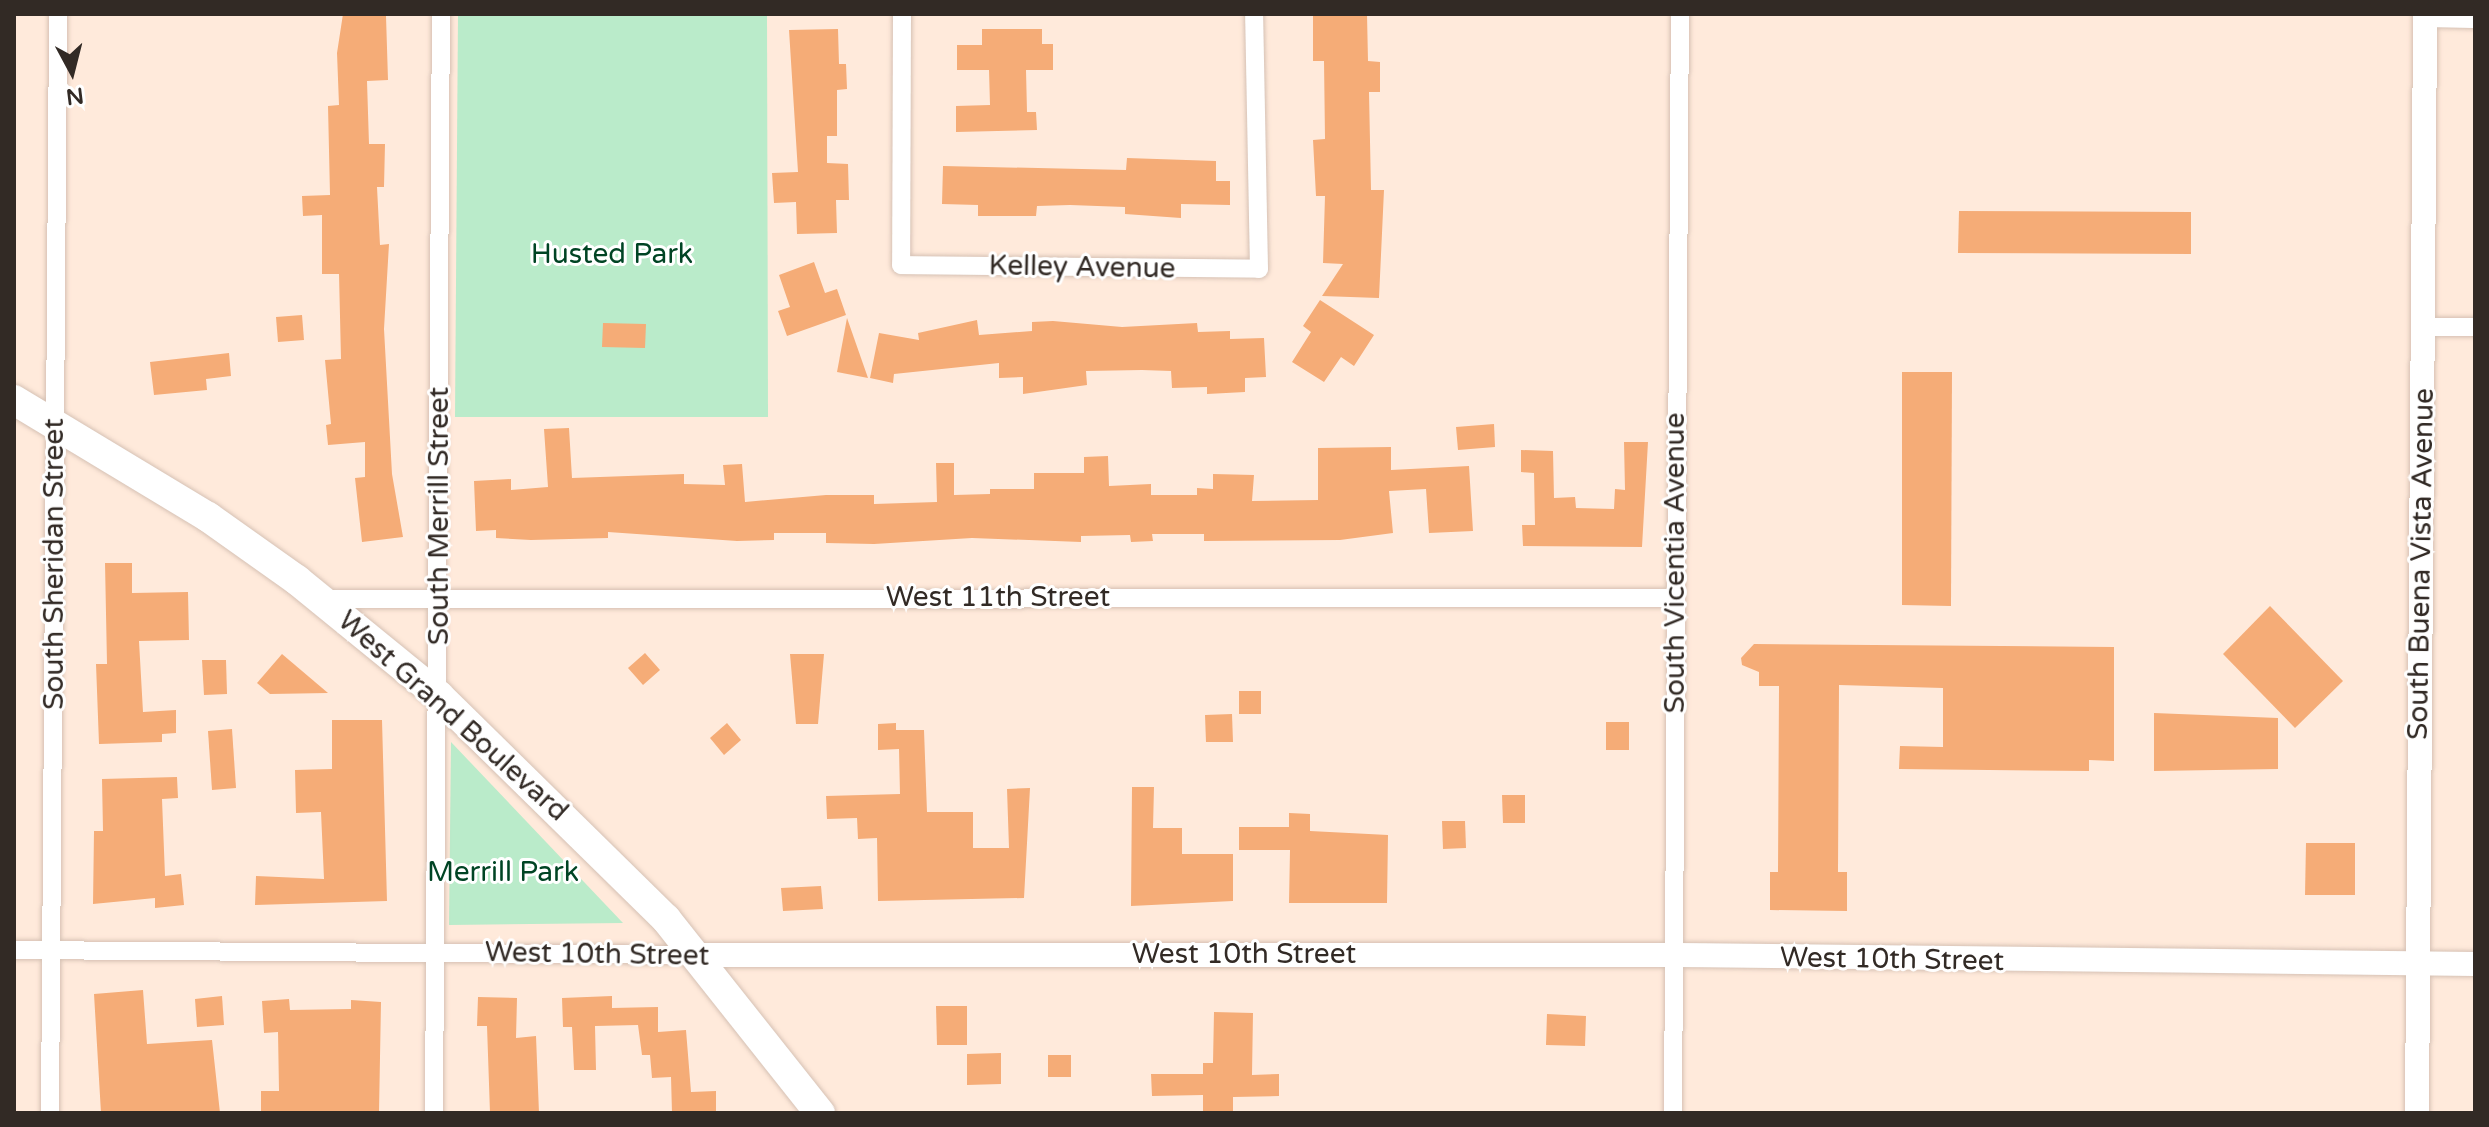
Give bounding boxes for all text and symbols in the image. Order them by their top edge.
north arrow [32,32,112,112]
text: N [65,82,85,110]
park label: Husted Park [531,237,693,271]
street label: Kelley Avenue [988,249,1176,285]
street label: South Merrill Street [422,387,456,645]
street label: South Buena Vista Avenue [2401,388,2441,740]
street label: South Vicentia Avenue [1658,413,1692,713]
street label: South Sheridan Street [37,418,71,710]
street label: West 11th Street [886,580,1110,614]
street label: West Grand Boulevard [331,604,575,828]
park label: Merrill Park [427,855,579,889]
street label: West 10th Street [485,935,709,973]
street label: West 10th Street [1132,937,1356,971]
street label: West 10th Street [1780,940,2004,978]

